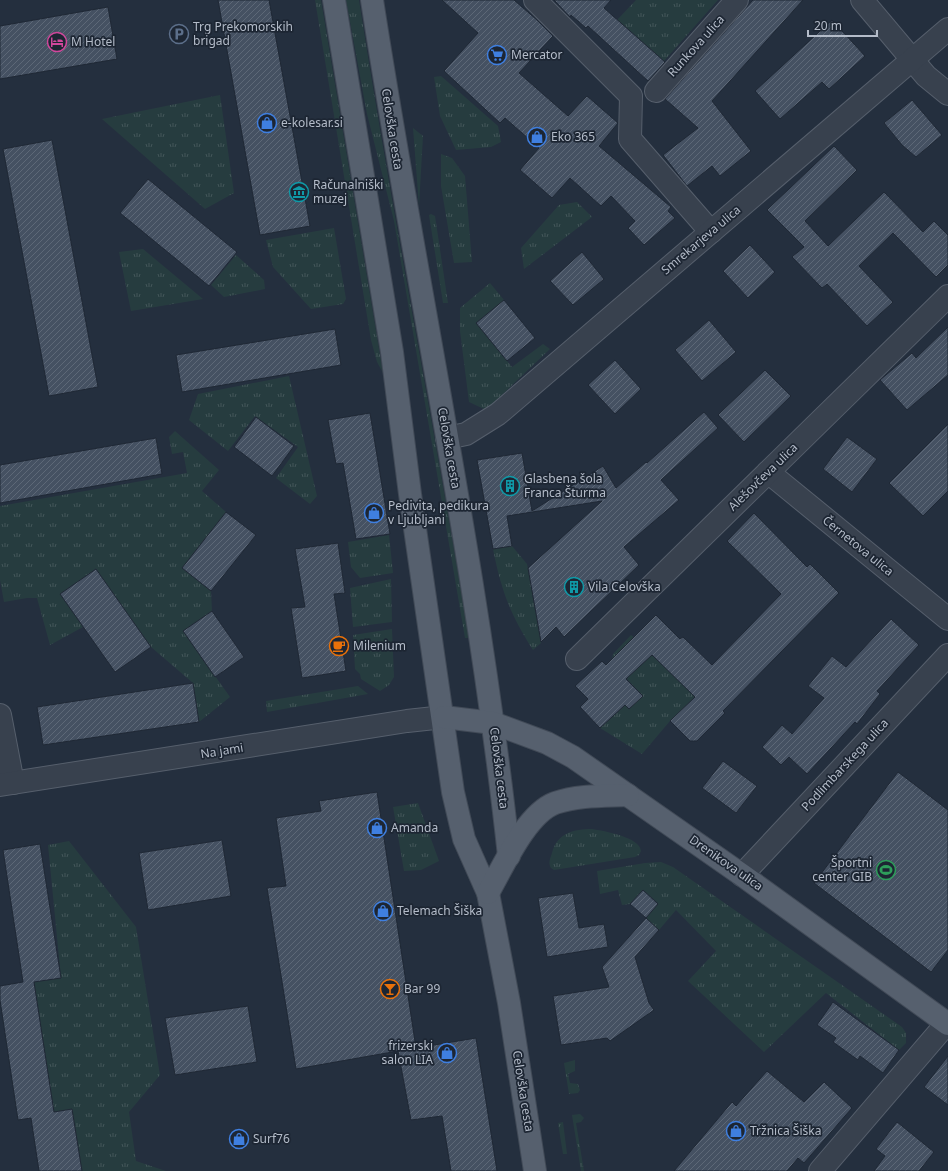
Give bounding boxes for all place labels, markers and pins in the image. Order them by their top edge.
place label: Trg Prekomorskih brigad [193,18,293,49]
parking icon: Trg Prekomorskih brigad [168,23,190,45]
hotel icon: M Hotel [46,31,68,53]
place label: M Hotel [71,33,115,50]
supermarket icon: Mercator [486,44,508,66]
place label: Mercator [511,46,562,63]
shop icon: e-kolesar.si [256,112,278,134]
place label: e-kolesar.si [281,114,343,131]
shop icon: Eko 365 [526,126,548,148]
place label: Eko 365 [551,128,595,145]
place label: Računalniški muzej [313,176,383,207]
museum icon: Računalniški muzej [288,181,310,203]
place label: Glasbena šola Franca Šturma [524,470,606,501]
building icon: Glasbena šola Franca Šturma [499,475,521,497]
place label: Pedivita, pedikura v Ljubljani [388,497,489,528]
shop icon: Pedivita, pedikura v Ljubljani [363,502,385,524]
building icon: Vila Celovška [563,576,585,598]
place label: Vila Celovška [588,578,661,595]
cafe icon: Milenium [328,635,350,657]
place label: Milenium [353,637,406,654]
shop icon: Amanda [366,817,388,839]
place label: Amanda [391,819,438,836]
place label: Športni center GIB [812,854,872,885]
sports icon: Športni center GIB [875,859,897,881]
shop icon: Telemach Šiška [372,900,394,922]
place label: Telemach Šiška [397,902,482,919]
bar icon: Bar 99 [379,978,401,1000]
place label: Bar 99 [404,980,440,997]
place label: frizerski salon LIA [382,1037,433,1068]
shop icon: frizerski salon LIA [436,1042,458,1064]
shop icon: Tržnica Šiška [725,1120,747,1142]
place label: Tržnica Šiška [750,1122,821,1139]
shop icon: Surf76 [228,1128,250,1150]
place label: Surf76 [253,1130,290,1147]

